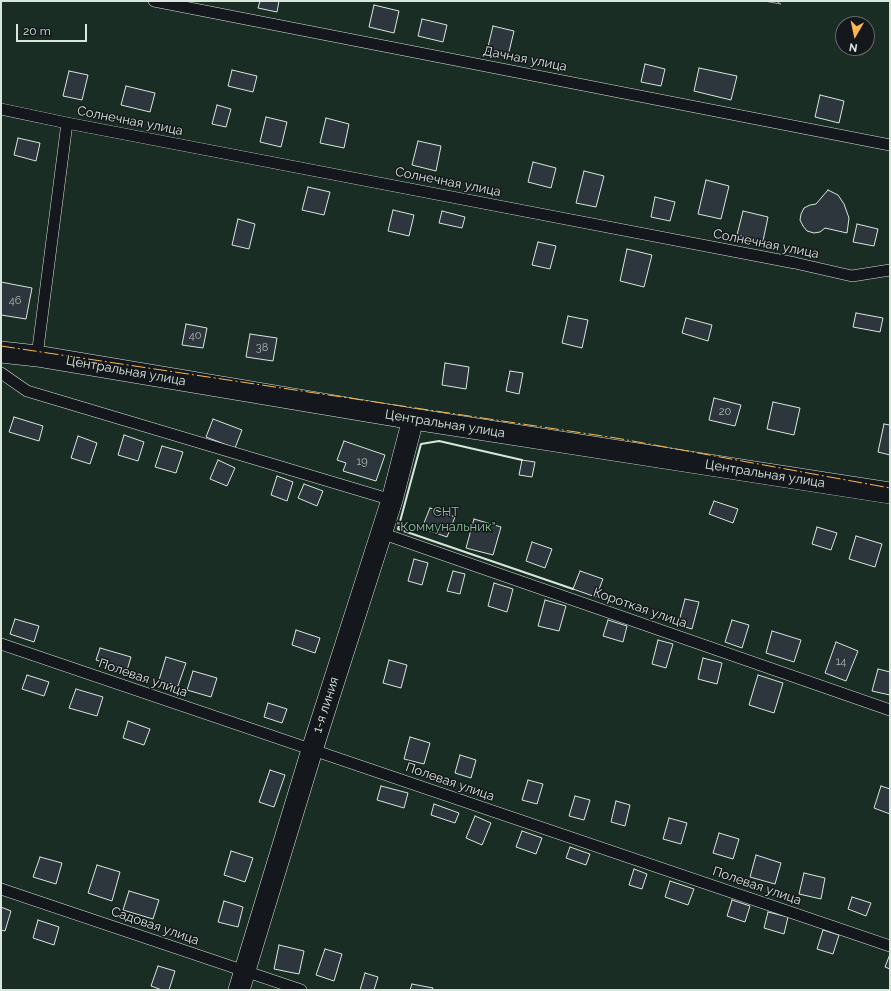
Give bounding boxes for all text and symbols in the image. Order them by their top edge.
scale bar [18,16,89,42]
north arrow [835,16,875,56]
text: 20 m [23,24,51,38]
text: N [848,40,858,54]
street label: Дачная улица [482,43,568,75]
street label: Солнечная улица [76,103,184,139]
street label: Солнечная улица [394,164,502,200]
street label: Солнечная улица [712,226,820,262]
house number: 46 [9,294,21,308]
house number: 40 [189,329,201,343]
house number: 38 [256,341,268,355]
street label: Центральная улица [65,353,187,389]
house number: 20 [719,405,731,419]
street label: Центральная улица [384,407,506,441]
house number: 19 [356,455,368,469]
street label: Центральная улица [704,457,826,491]
park label: СНТ "Коммунальник" [397,504,495,535]
street label: Короткая улица [591,585,689,631]
house number: 14 [836,655,846,669]
street label: Полевая улица [97,656,189,700]
street label: 1-я линия [310,675,342,735]
street label: Полевая улица [404,760,496,804]
street label: Полевая улица [711,864,803,908]
street label: Садовая улица [109,904,201,948]

